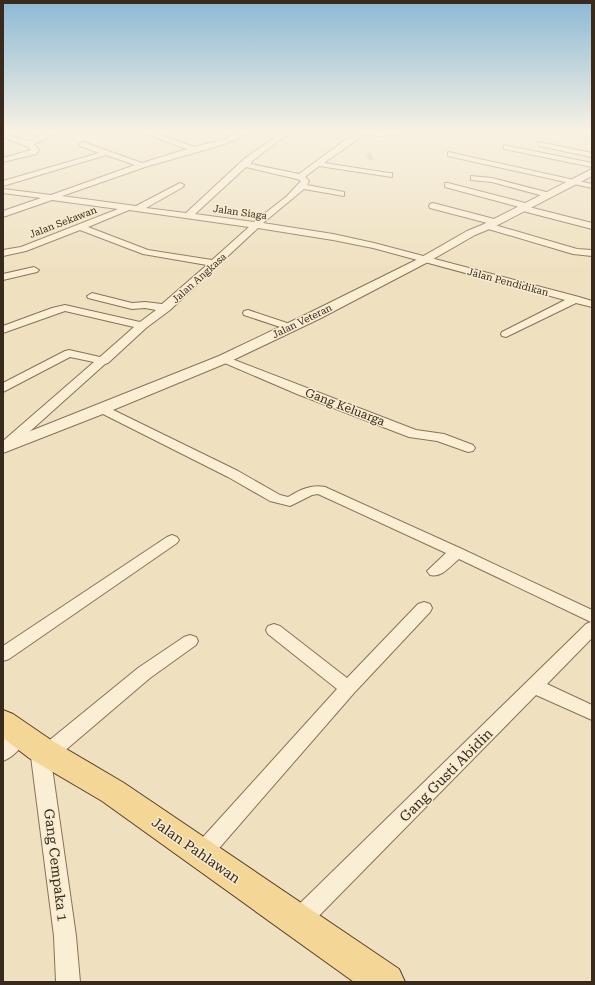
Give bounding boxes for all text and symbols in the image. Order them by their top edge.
street label: Jalan Siaga [212,203,268,221]
street label: Jalan Sekawan [28,204,99,240]
street label: Jalan Angkasa [170,250,229,305]
street label: Jalan Pendidikan [466,266,550,298]
street label: Jalan Veteran [270,302,334,340]
street label: Gang Keluarga [303,385,387,429]
street label: Gang Gusti Abidin [396,725,496,825]
street label: Gang Cempaka 1 [41,808,71,923]
street label: Jalan Pahlawan [149,814,243,886]

